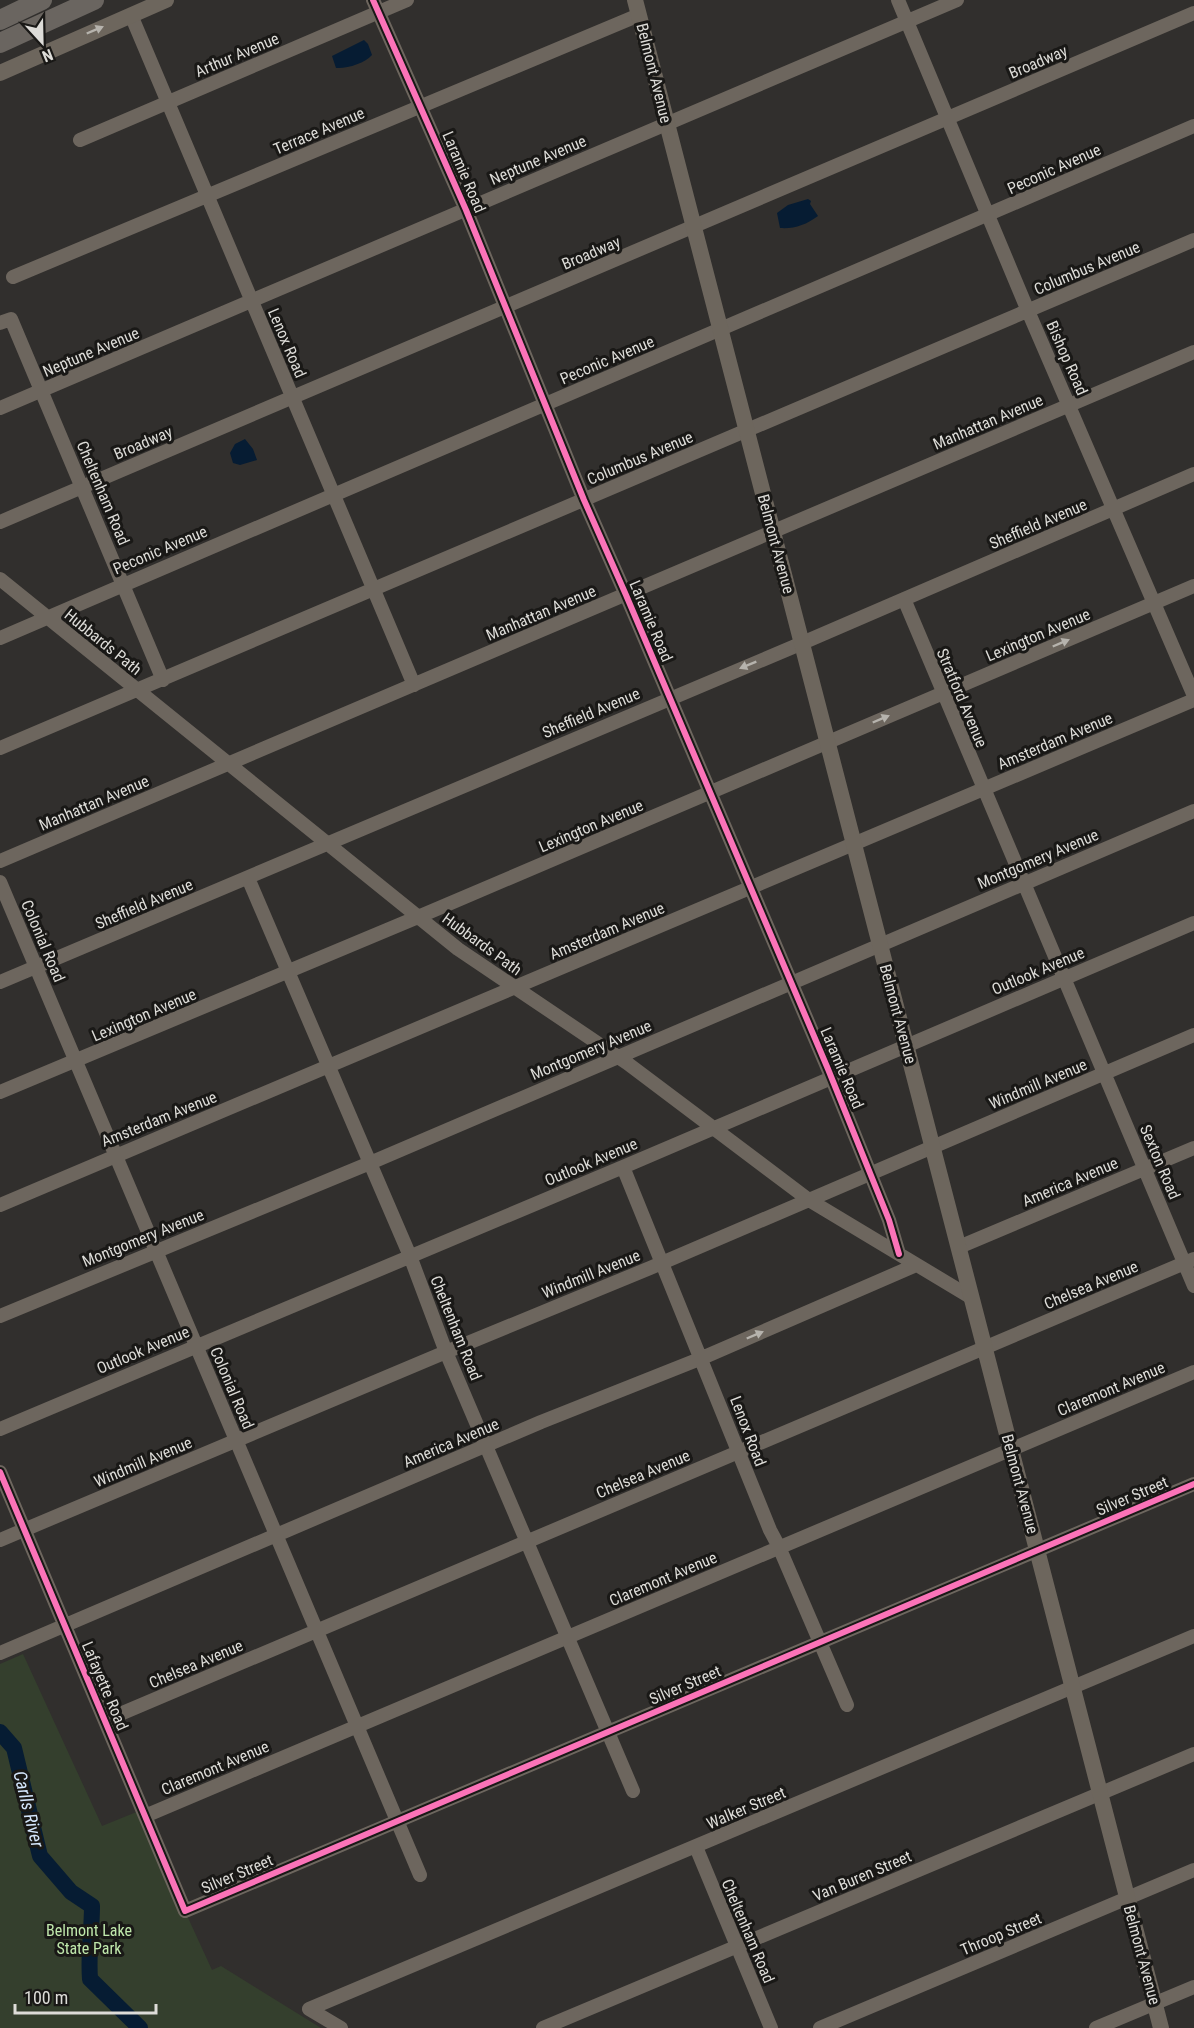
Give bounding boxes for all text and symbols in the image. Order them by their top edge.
north arrow [12,12,72,72]
street label: Belmont Avenue [632,21,676,125]
one-way arrow [86,25,104,34]
street label: Arthur Avenue [192,29,282,81]
street label: Broadway [1006,41,1070,83]
text: N [39,45,56,66]
street label: Terrace Avenue [271,103,367,159]
street label: Laramie Road [438,128,490,216]
street label: Neptune Avenue [487,131,589,189]
street label: Peconic Avenue [1004,140,1104,198]
street label: Broadway [559,232,623,274]
street label: Columbus Avenue [1031,237,1143,299]
street label: Lenox Road [264,305,310,381]
street label: Bishop Road [1042,318,1092,398]
street label: Neptune Avenue [40,323,142,381]
street label: Peconic Avenue [557,332,657,388]
street label: Manhattan Avenue [930,390,1046,454]
street label: Broadway [111,422,175,464]
street label: Columbus Avenue [584,427,696,489]
street label: Cheltenham Road [73,438,133,548]
street label: Belmont Avenue [754,492,798,596]
street label: Sheffield Avenue [986,495,1090,553]
street label: Peconic Avenue [110,522,210,578]
street label: Laramie Road [625,577,677,665]
street label: Manhattan Avenue [483,581,599,645]
street label: Lexington Avenue [983,604,1093,666]
street label: Hubbards Path [61,605,145,679]
one-way arrow [1052,638,1070,648]
street label: Stratford Avenue [933,646,991,750]
one-way arrow [739,661,757,670]
street label: Sheffield Avenue [539,684,643,742]
street label: Amsterdam Avenue [995,708,1115,774]
one-way arrow [873,715,890,724]
street label: Manhattan Avenue [36,771,152,835]
street label: Lexington Avenue [536,795,646,857]
street label: Montgomery Avenue [975,825,1101,893]
street label: Sheffield Avenue [92,875,196,933]
street label: Colonial Road [17,897,69,985]
street label: Amsterdam Avenue [547,898,667,964]
street label: Hubbards Path [439,909,525,979]
street label: Outlook Avenue [989,943,1087,999]
street label: Belmont Avenue [876,962,920,1066]
street label: Lexington Avenue [89,984,199,1046]
street label: Montgomery Avenue [528,1016,654,1084]
street label: Laramie Road [816,1024,868,1112]
street label: Windmill Avenue [986,1055,1090,1113]
street label: Amsterdam Avenue [98,1087,220,1151]
street label: Sexton Road [1136,1122,1184,1202]
street label: Outlook Avenue [542,1134,640,1190]
street label: America Avenue [1019,1153,1121,1211]
street label: Montgomery Avenue [79,1205,207,1271]
street label: Windmill Avenue [539,1246,643,1302]
street label: Chelsea Avenue [1041,1257,1141,1313]
street label: Cheltenham Road [426,1273,486,1383]
street label: Outlook Avenue [94,1322,192,1378]
one-way arrow [747,1331,764,1340]
street label: Colonial Road [206,1344,258,1432]
street label: Claremont Avenue [1054,1358,1168,1420]
street label: Lenox Road [726,1393,770,1469]
street label: America Avenue [400,1414,502,1472]
street label: Belmont Avenue [998,1432,1042,1536]
street label: Windmill Avenue [91,1433,195,1491]
street label: Chelsea Avenue [593,1446,693,1502]
street label: Silver Street [1093,1472,1171,1520]
street label: Claremont Avenue [606,1548,720,1610]
street label: Chelsea Avenue [146,1636,246,1692]
street label: Lafayette Road [78,1639,132,1733]
street label: Silver Street [646,1661,724,1709]
street label: Claremont Avenue [158,1737,272,1799]
water label: Carlls River [9,1769,49,1850]
street label: Walker Street [704,1783,789,1833]
street label: Van Buren Street [810,1847,914,1905]
street label: Silver Street [198,1850,276,1898]
street label: Cheltenham Road [718,1876,778,1986]
street label: Belmont Avenue [1120,1903,1164,2007]
street label: Throop Street [958,1908,1044,1960]
park label: Belmont Lake State Park [46,1921,132,1958]
scale bar [15,1977,156,2015]
text: 100 m [24,1987,68,2008]

